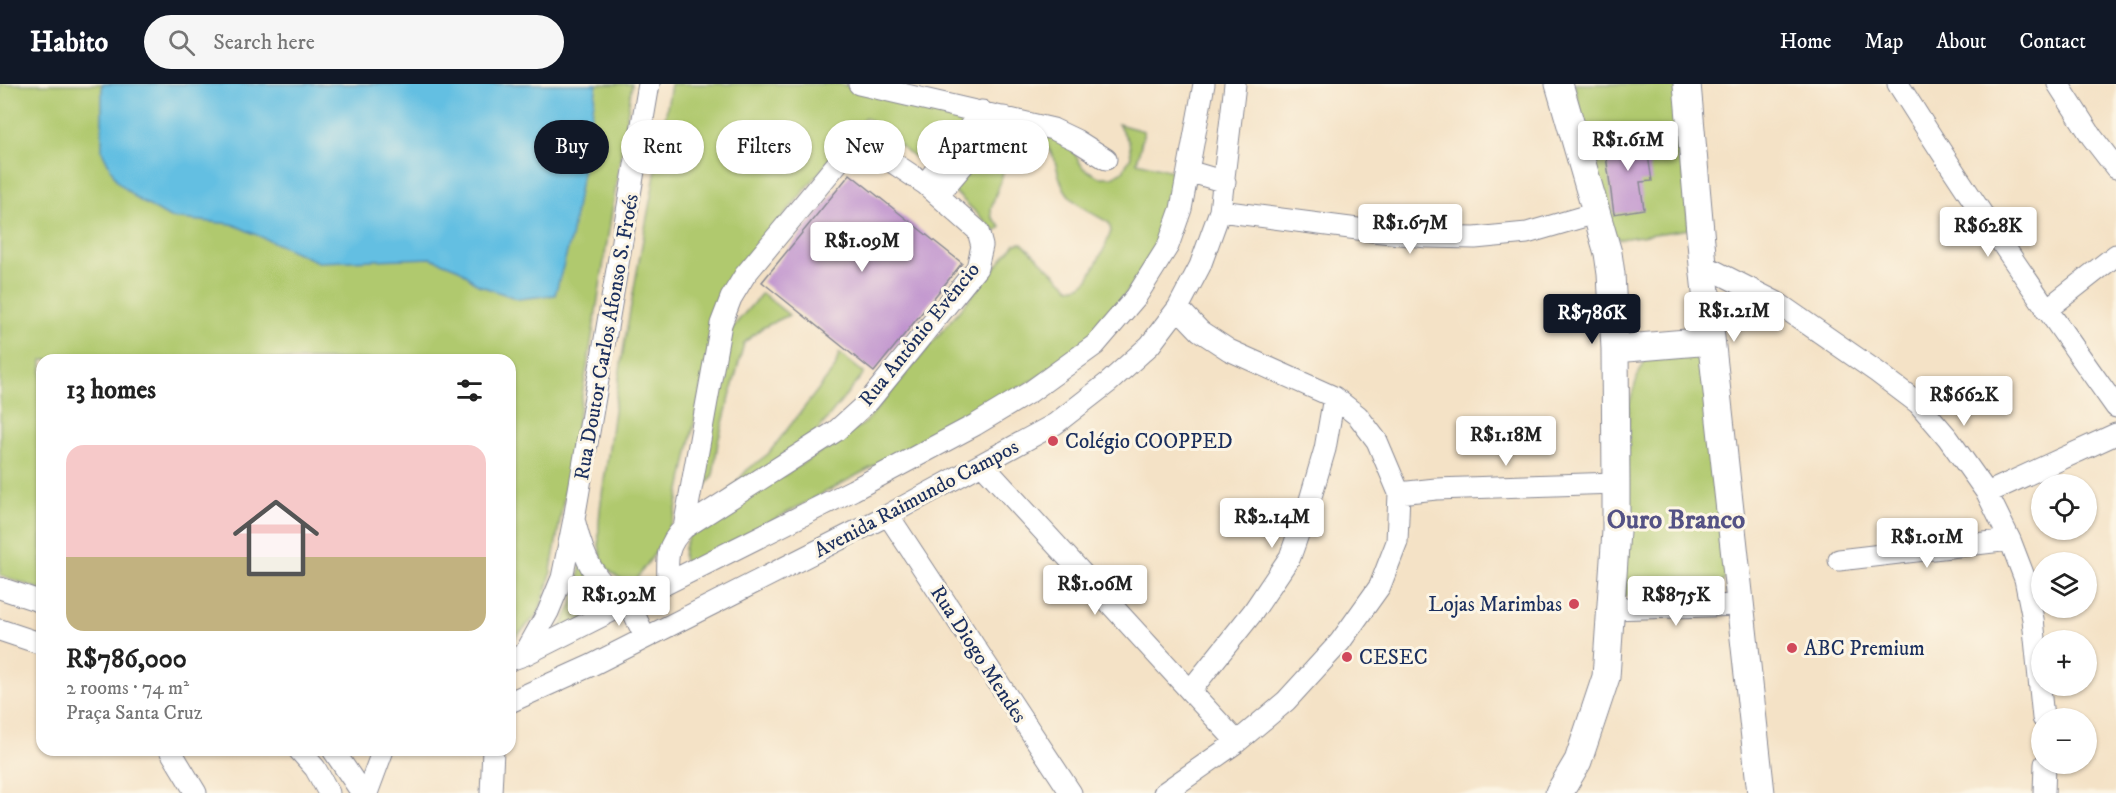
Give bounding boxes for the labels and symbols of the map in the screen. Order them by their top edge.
pin: R$1.61M [1573,121,1683,172]
street label: Rua Doutor Carlos Afonso S. Froés [569,192,645,482]
pin: R$1.67M [1355,204,1465,255]
pin: R$628K [1939,207,2037,258]
pin: R$1.09M [807,222,917,273]
street label: Rua Antônio Evêncio [854,257,986,412]
pin: R$1.21M [1679,292,1789,343]
pin: R$786K [1543,294,1641,345]
pin: R$662K [1915,376,2013,427]
pin: R$1.18M [1451,416,1561,467]
place label: Colégio COOPPED [1065,429,1233,455]
street label: Avenida Raimundo Campos [810,434,1023,564]
marker: Colégio COOPPED [1046,434,1060,448]
pin: R$2.14M [1217,498,1327,549]
district label: Ouro Branco [1607,503,1745,537]
pin: R$1.01M [1872,518,1982,569]
pin: R$1.06M [1040,565,1150,616]
pin: R$1.92M [564,576,674,627]
pin: R$875K [1627,576,1725,627]
street label: Rua Diogo Mendes [924,581,1032,728]
place label: Lojas Marimbas [1428,592,1562,618]
marker: Lojas Marimbas [1567,597,1581,611]
place label: ABC Premium [1804,636,1925,662]
marker: ABC Premium [1785,641,1799,655]
place label: CESEC [1359,645,1428,671]
marker: CESEC [1340,650,1354,664]

